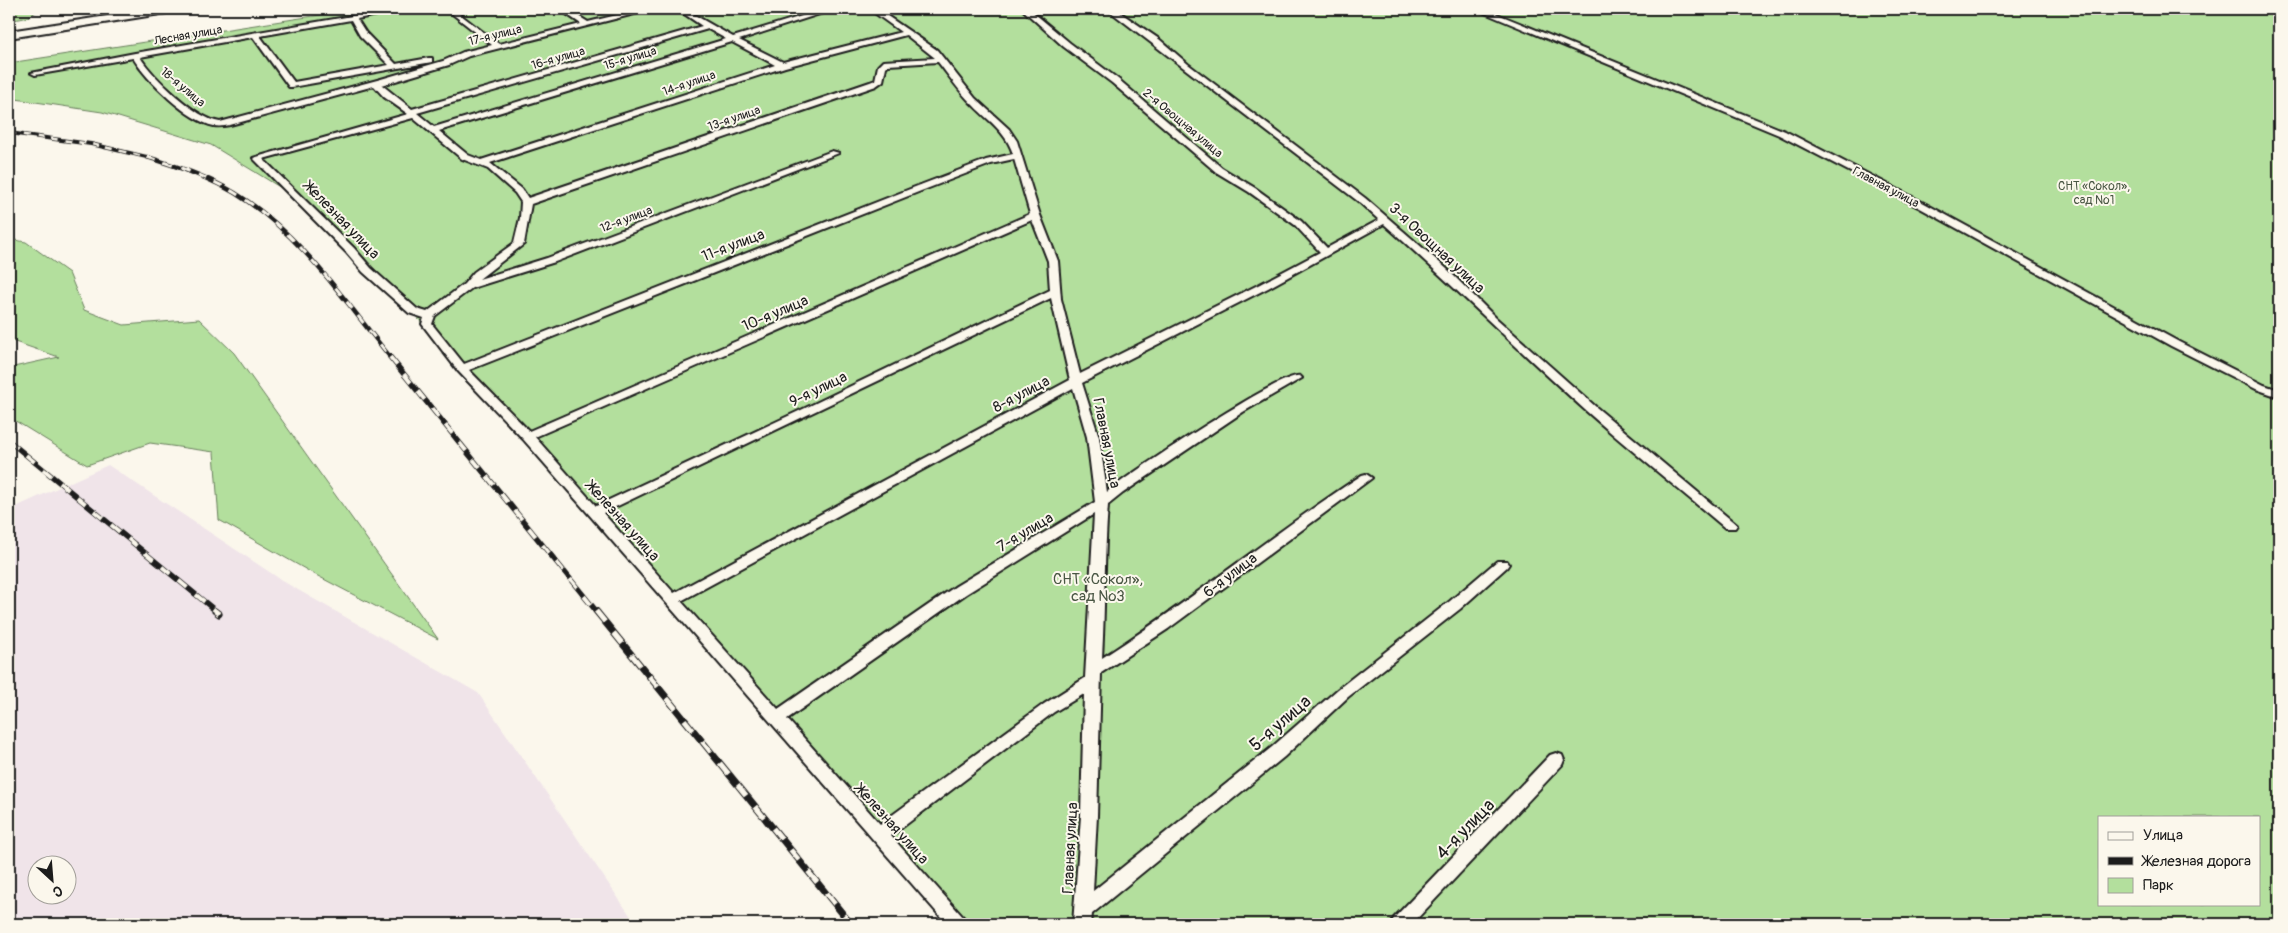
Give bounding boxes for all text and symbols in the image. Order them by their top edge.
street label: Лесная улица [152,22,224,49]
street label: 17-я улица [467,22,524,49]
street label: 15-я улица [602,43,659,74]
street label: 16-я улица [530,44,587,73]
street label: 18-я улица [157,64,208,111]
street label: 14-я улица [661,67,718,99]
street label: 2-я Овощная улица [1140,86,1226,161]
street label: 13-я улица [706,102,763,134]
street label: Главная улица [1850,164,1922,211]
street label: Железная улица [298,176,384,263]
park label: СНТ «Сокол», сад №1 [2058,179,2130,208]
street label: 3-я Овощная улица [1385,199,1489,298]
street label: 12-я улица [598,203,655,236]
street label: 11-я улица [699,225,767,266]
street label: 10-я улица [739,291,811,336]
street label: 9-я улица [786,367,850,412]
street label: 8-я улица [990,372,1053,417]
street label: Главная улица [1088,396,1125,490]
street label: Железная улица [580,476,664,565]
street label: 7-я улица [994,508,1057,557]
street label: 6-я улица [1200,549,1261,602]
park label: СНТ «Сокол», сад №3 [1053,570,1143,606]
street label: 5-я улица [1245,690,1316,757]
street label: Железная улица [849,779,933,868]
street label: 4-я улица [1431,794,1500,864]
street label: Главная улица [1059,802,1082,894]
legend [2098,816,2260,906]
text: Улица [2143,826,2183,845]
text: Железная дорога [2141,852,2251,871]
north arrow [28,856,78,906]
text: Парк [2143,876,2174,895]
text: С [50,882,65,901]

